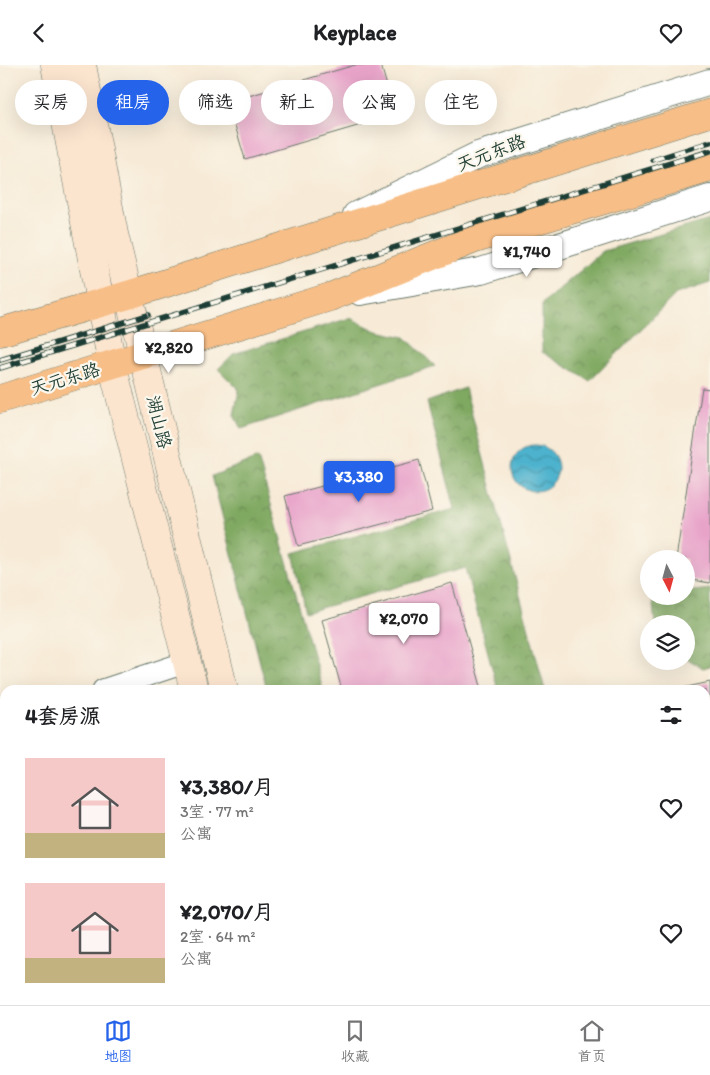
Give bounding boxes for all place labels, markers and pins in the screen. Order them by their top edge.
pin: ¥1,740 [486,235,568,278]
pin: ¥2,820 [128,331,210,374]
pin: ¥3,380 [318,461,400,503]
pin: ¥2,070 [363,603,445,645]

